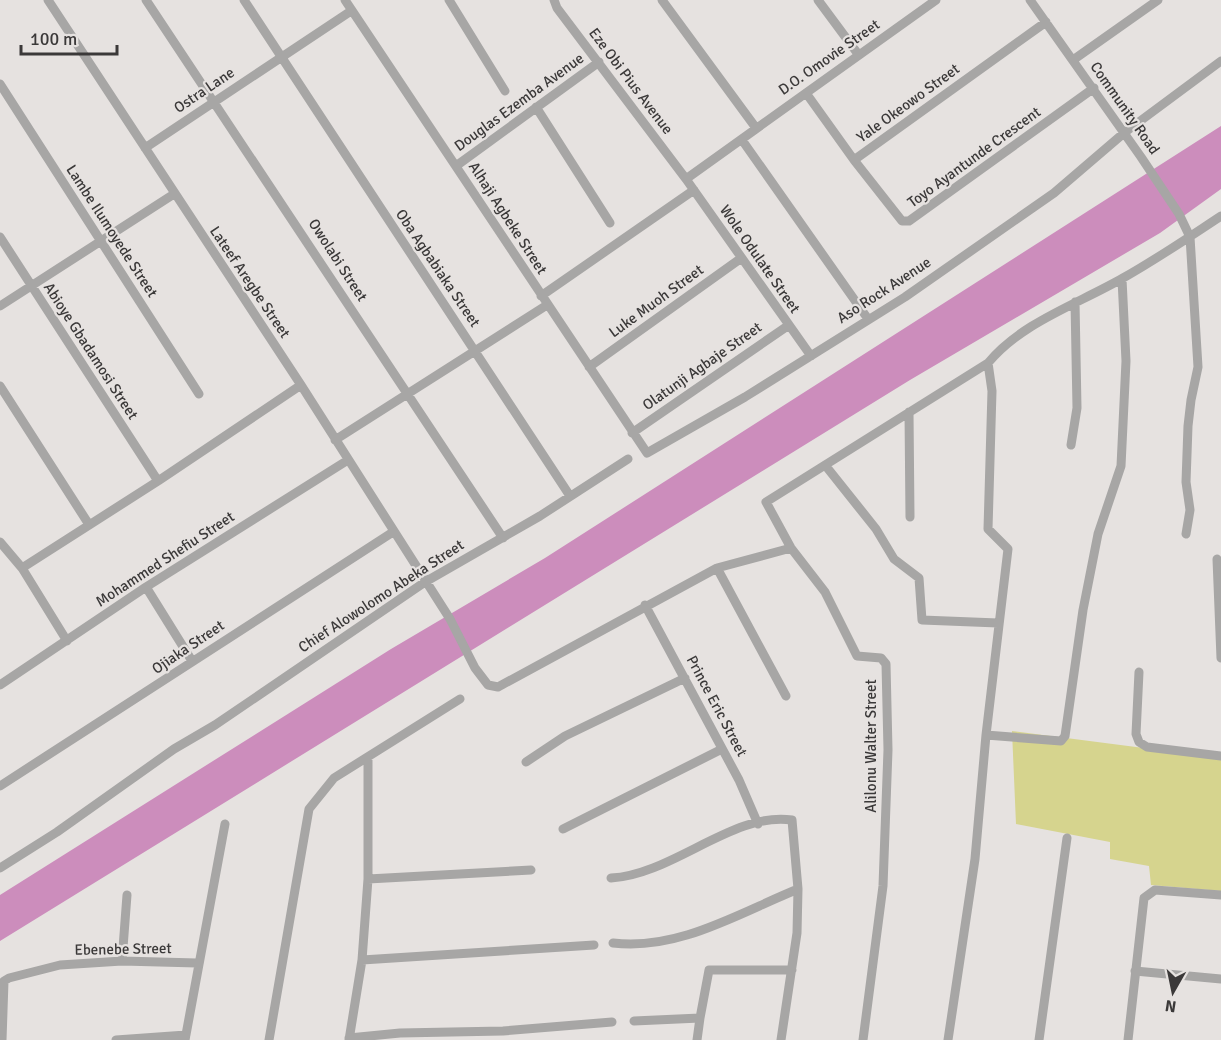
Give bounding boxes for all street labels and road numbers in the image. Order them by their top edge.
street label: D.O. Omovie Street [775,15,883,99]
street label: Eze Obi Pius Avenue [585,24,677,138]
street label: Douglas Ezemba Avenue [451,49,587,155]
street label: Community Road [1086,58,1164,158]
street label: Yale Okeowo Street [853,60,963,146]
street label: Ostra Lane [170,63,238,117]
street label: Toyo Ayantunde Crescent [904,103,1044,211]
street label: Alhaji Agbeke Street [465,158,551,278]
street label: Lambe Ilumoyede Street [62,161,162,301]
street label: Wole Odulate Street [716,201,804,317]
street label: Oba Agbabiaka Street [392,206,484,330]
street label: Owolabi Street [305,215,371,305]
street label: Lateef Aregbe Street [206,223,294,341]
street label: Aso Rock Avenue [834,253,934,327]
street label: Luke Muoh Street [605,261,707,341]
street label: Abioye Gbadamosi Street [40,279,142,423]
street label: Olatunji Agbaje Street [639,318,765,414]
street label: Mohammed Shefiu Street [92,507,238,611]
street label: Chief Alowolomo Abeka Street [295,536,467,656]
street label: Ojiaka Street [148,616,228,678]
street label: Prince Eric Street [683,652,751,760]
street label: Alilonu Walter Street [862,679,880,813]
street label: Ebenebe Street [74,939,172,959]

